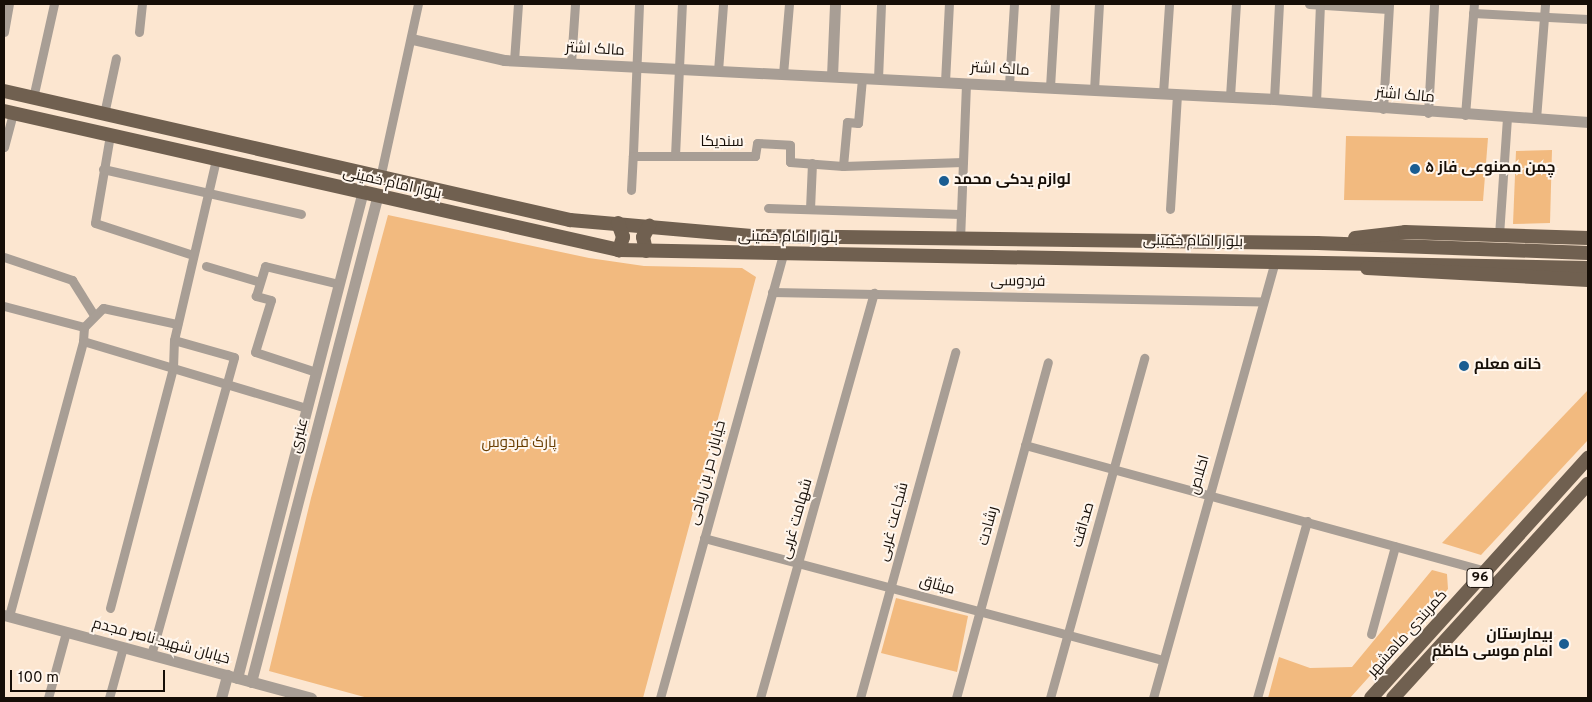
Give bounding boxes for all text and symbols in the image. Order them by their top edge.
street label: مالک اشتر [565,39,625,61]
street label: مالک اشتر [970,59,1030,81]
street label: مالک اشتر [1375,84,1435,108]
street label: سندیکا [700,134,744,152]
place label: چمن مصنوعی فاز ۵ [1425,160,1555,178]
marker: چمن مصنوعی فاز ۵ [1409,163,1421,175]
street label: بلوار امام خمینی [341,164,443,204]
place label: لوازم یدکی محمد [954,172,1071,190]
marker: لوازم یدکی محمد [938,175,950,187]
street label: بلوار امام خمینی [738,228,838,248]
street label: بلوار امام خمینی [1143,232,1243,252]
street label: فردوسی [991,273,1045,291]
place label: خانه معلم [1474,357,1541,375]
marker: خانه معلم [1458,360,1470,372]
street label: عنبری [287,417,313,455]
street label: خیابان حر بن ریاحی [685,419,731,527]
park label: پارک فردوس [482,435,556,453]
street label: اخلاص [1186,453,1214,497]
street label: شهامت غربی [777,477,817,561]
street label: شجاعت غربی [875,480,913,564]
street label: صداقت [1069,501,1099,549]
street label: رشادت [975,504,1003,548]
road number: 96 [1466,566,1494,590]
street label: میثاق [917,573,957,599]
street label: کمربندی ماهشهر [1364,587,1452,681]
street label: خیابان شهید ناصر مجدم [90,615,232,669]
place label: بیمارستان امام موسی کاظم [1432,626,1553,661]
marker: بیمارستان امام موسی کاظم [1557,637,1571,651]
scale bar [12,660,168,692]
text: 100 m [18,669,59,688]

